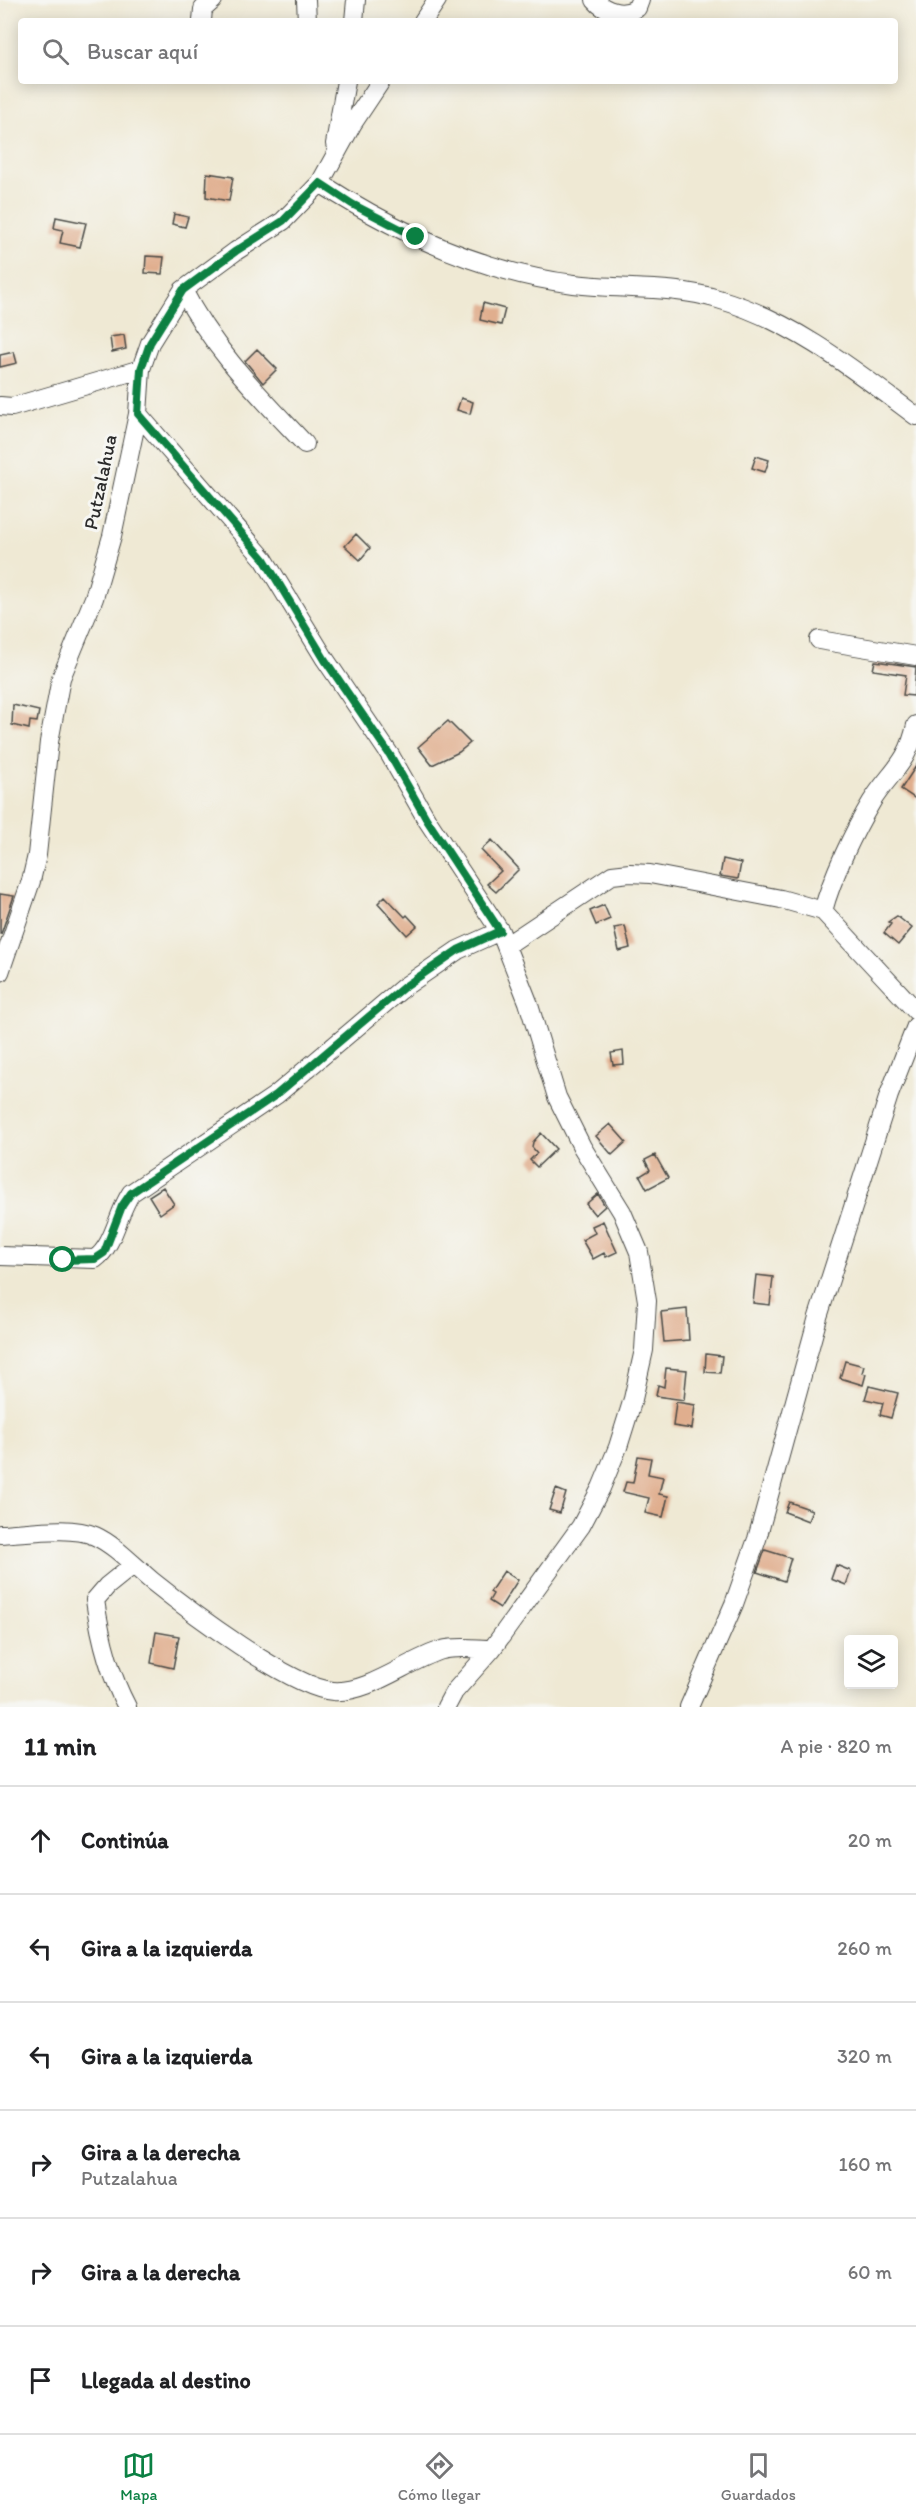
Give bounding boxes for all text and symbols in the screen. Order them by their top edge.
search box [18,18,898,84]
icon: search [39,35,72,68]
text: Buscar aquí [87,38,198,65]
route end [402,223,428,249]
street label: Putzalahua [78,432,122,532]
route start [49,1246,75,1272]
map controls [844,1635,898,1689]
button: layers [844,1635,898,1689]
text: 11 min [24,1730,96,1762]
text: A pie · 820 m [781,1734,892,1758]
icon: ahead [24,1824,57,1857]
text: Continúa [81,1827,169,1854]
text: 20 m [848,1828,892,1852]
icon: left [24,1932,57,1965]
text: Gira a la izquierda [81,1935,252,1962]
text: 260 m [837,1936,892,1960]
icon: left [24,2040,57,2073]
text: Gira a la izquierda [81,2043,252,2070]
text: 320 m [837,2044,892,2068]
text: Gira a la derecha [81,2139,240,2166]
icon: right [24,2148,57,2181]
text: 160 m [839,2152,892,2176]
text: Putzalahua [81,2166,178,2190]
icon: right [24,2256,57,2289]
text: Gira a la derecha [81,2259,240,2286]
text: 60 m [848,2260,892,2284]
icon: arrive [24,2364,57,2397]
text: Llegada al destino [81,2367,251,2394]
tab: Mapa [120,2449,157,2504]
tab: Cómo llegar [398,2449,481,2504]
tab: Guardados [721,2449,796,2504]

